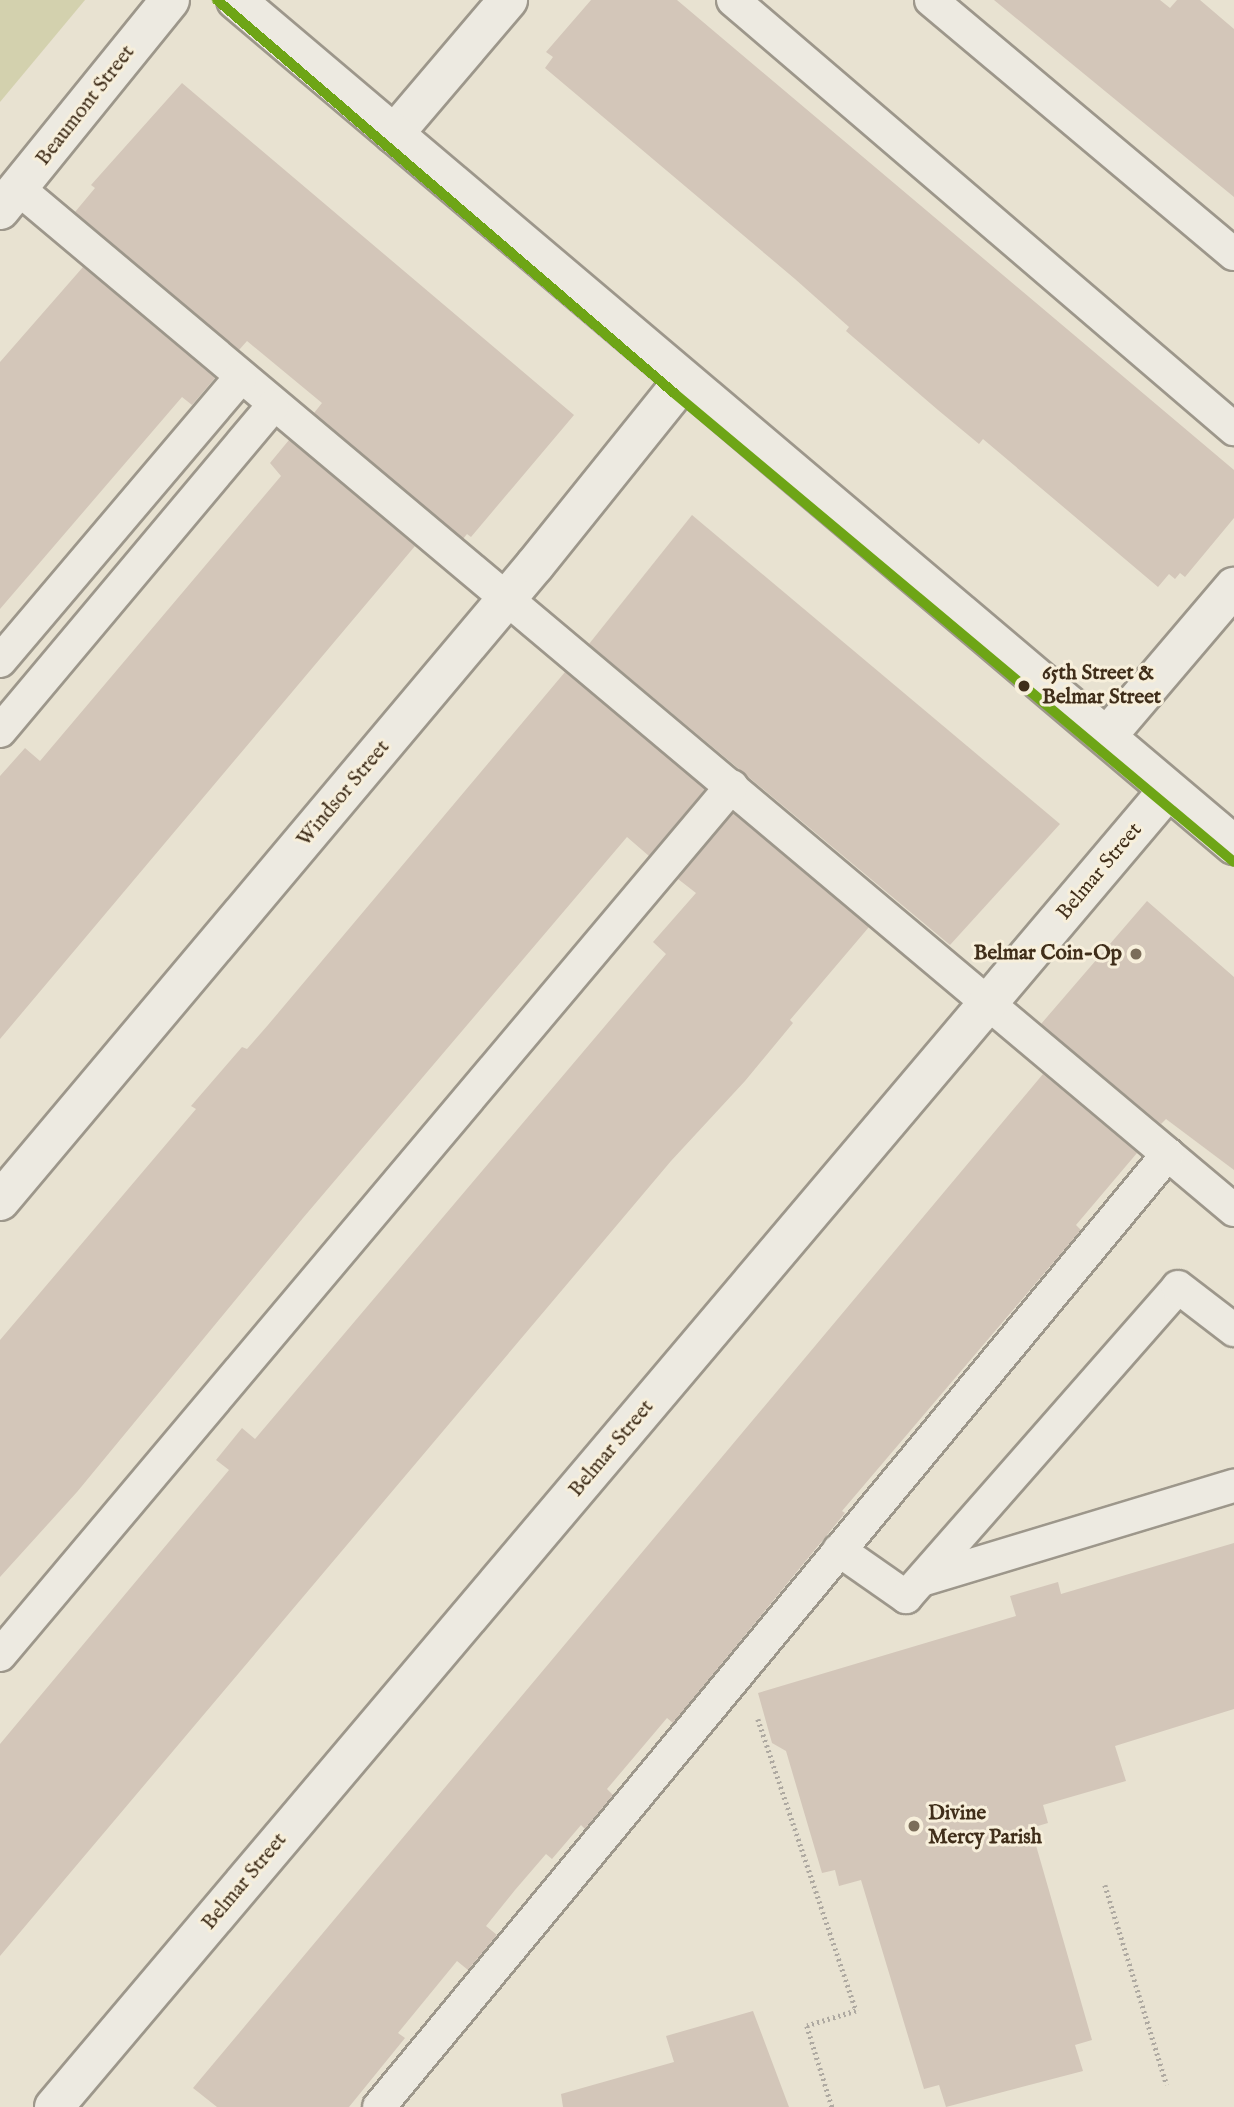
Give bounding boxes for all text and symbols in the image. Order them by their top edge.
street label: Beaumont Street [31,41,141,171]
place label: 65th Street & Belmar Street [1042,661,1161,711]
marker: 65th Street & Belmar Street [1012,674,1036,698]
street label: Windsor Street [292,736,396,852]
street label: Belmar Street [1052,818,1148,926]
place label: Belmar Coin-Op [974,941,1122,967]
marker: Belmar Coin-Op [1128,946,1144,962]
street label: Belmar Street [564,1395,660,1503]
place label: Divine Mercy Parish [928,1801,1042,1851]
marker: Divine Mercy Parish [906,1818,922,1834]
street label: Belmar Street [197,1828,293,1936]

